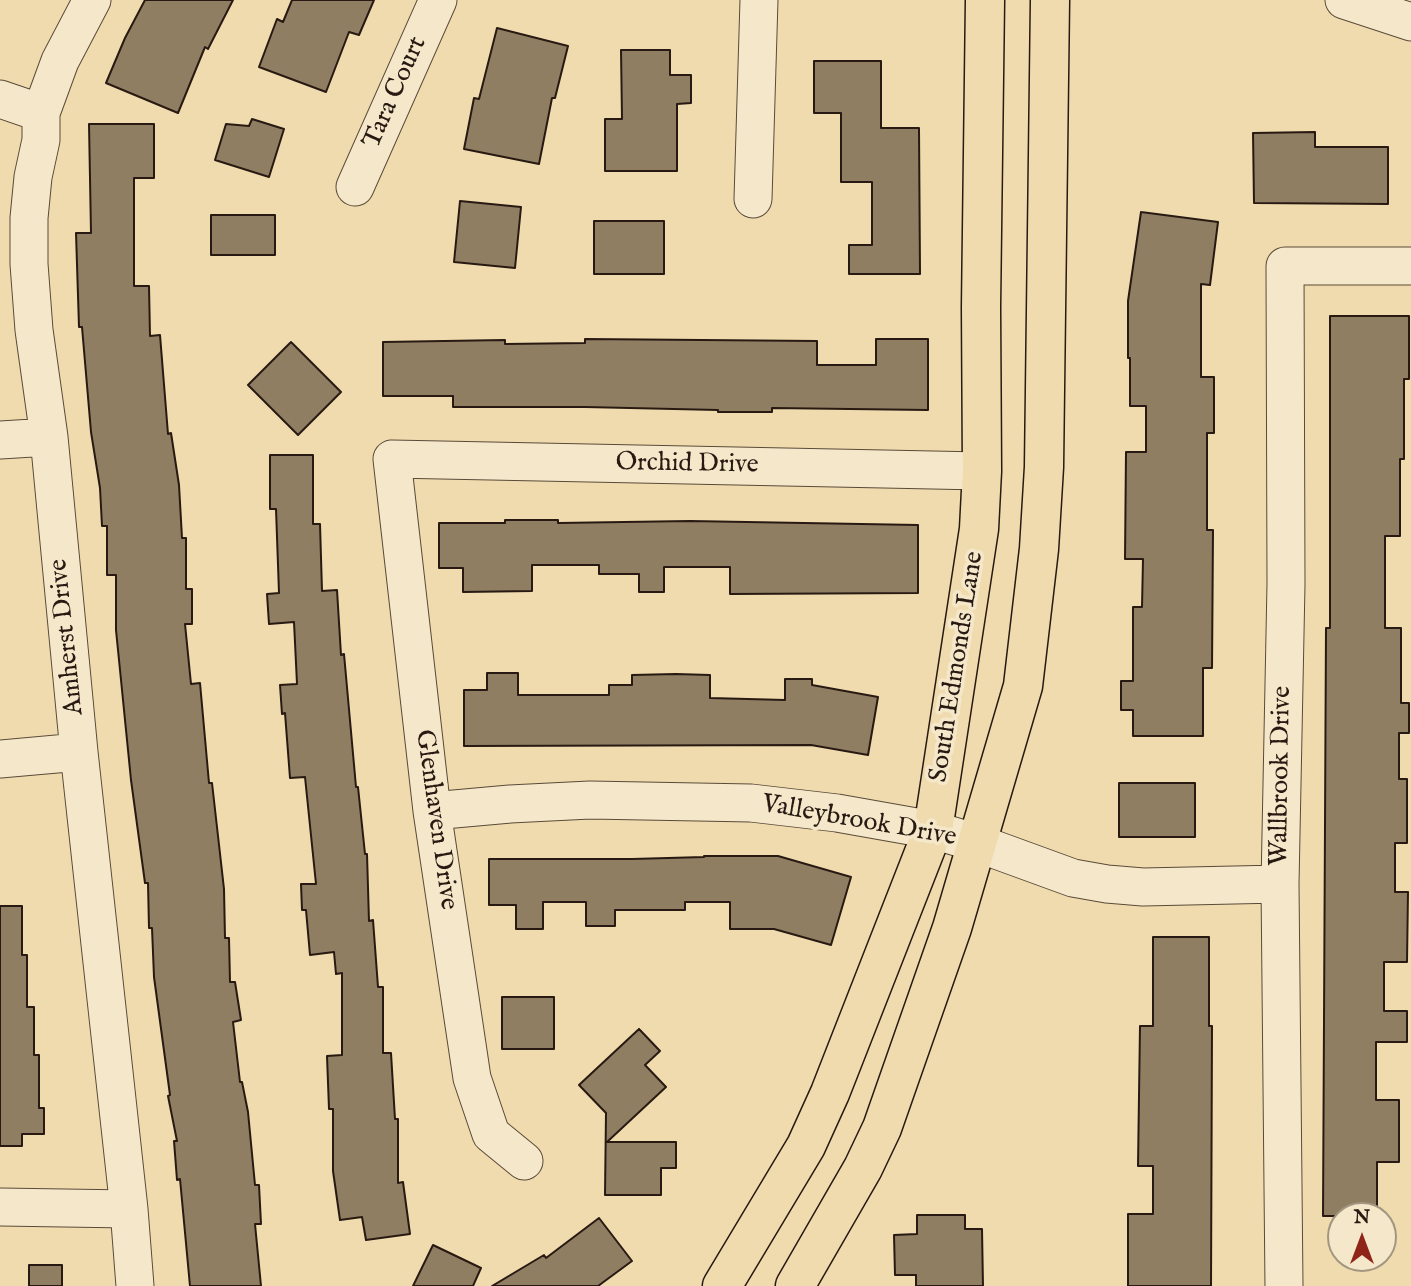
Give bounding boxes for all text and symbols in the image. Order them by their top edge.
street label: Tara Court [358,32,434,154]
street label: Orchid Drive [615,448,759,482]
street label: South Edmonds Lane [924,550,992,784]
street label: Amherst Drive [44,557,92,717]
street label: Wallbrook Drive [1265,686,1299,866]
street label: Glenhaven Drive [407,728,463,912]
street label: Valleybrook Drive [759,790,959,854]
north arrow [1327,1202,1397,1272]
text: N [1354,1206,1370,1230]

